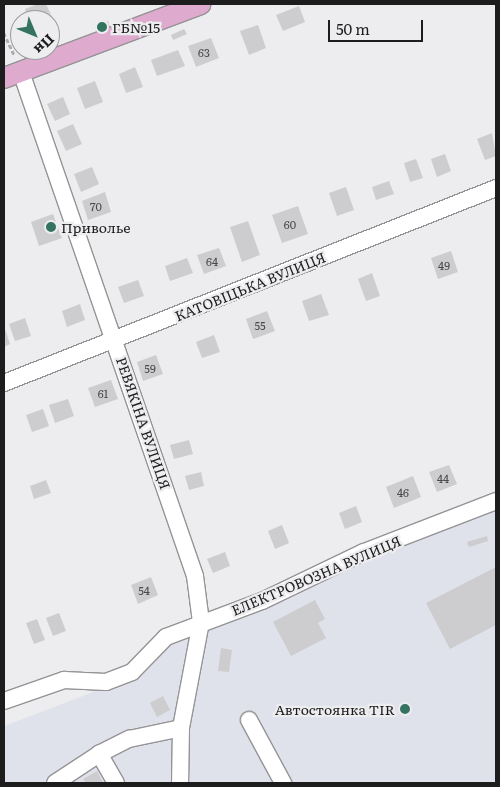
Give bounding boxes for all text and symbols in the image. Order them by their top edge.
north arrow [10,10,60,60]
scale bar [330,10,425,42]
text: 50 m [336,17,370,40]
place label: ГБ№15 [112,19,160,35]
marker: ГБ№15 [96,21,108,33]
text: Пн [30,30,60,60]
house number: 63 [198,45,210,59]
house number: 70 [90,199,102,213]
house number: 60 [284,217,296,231]
place label: Приволье [61,219,131,235]
marker: Приволье [45,221,57,233]
street label: КАТОВІЦЬКА ВУЛИЦЯ [172,248,328,324]
house number: 64 [206,254,218,268]
house number: 49 [438,258,450,272]
house number: 55 [254,318,266,332]
street label: РЕВЯКІНА ВУЛИЦЯ [113,355,175,491]
house number: 59 [144,361,156,375]
house number: 61 [98,386,108,400]
house number: 44 [437,471,449,485]
house number: 46 [397,485,409,499]
street label: ЕЛЕКТРОВОЗНА ВУЛИЦЯ [229,532,403,618]
house number: 54 [138,583,150,597]
place label: Автостоянка TIR [275,701,395,717]
marker: Автостоянка TIR [399,703,411,715]

